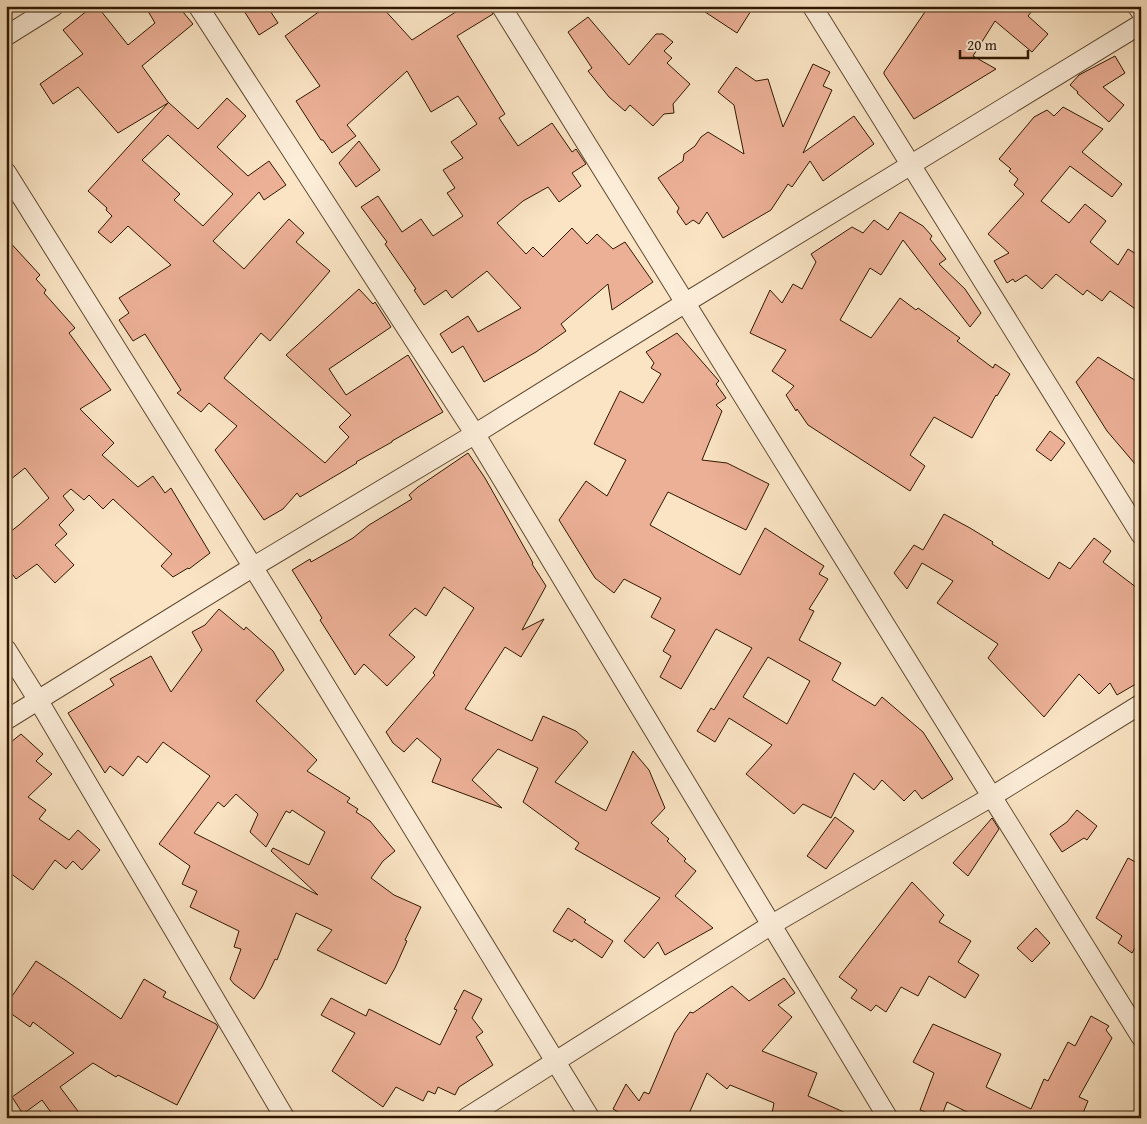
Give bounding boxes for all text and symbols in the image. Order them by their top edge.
scale bar [960,28,1027,60]
text: 20 m [967,34,998,55]

